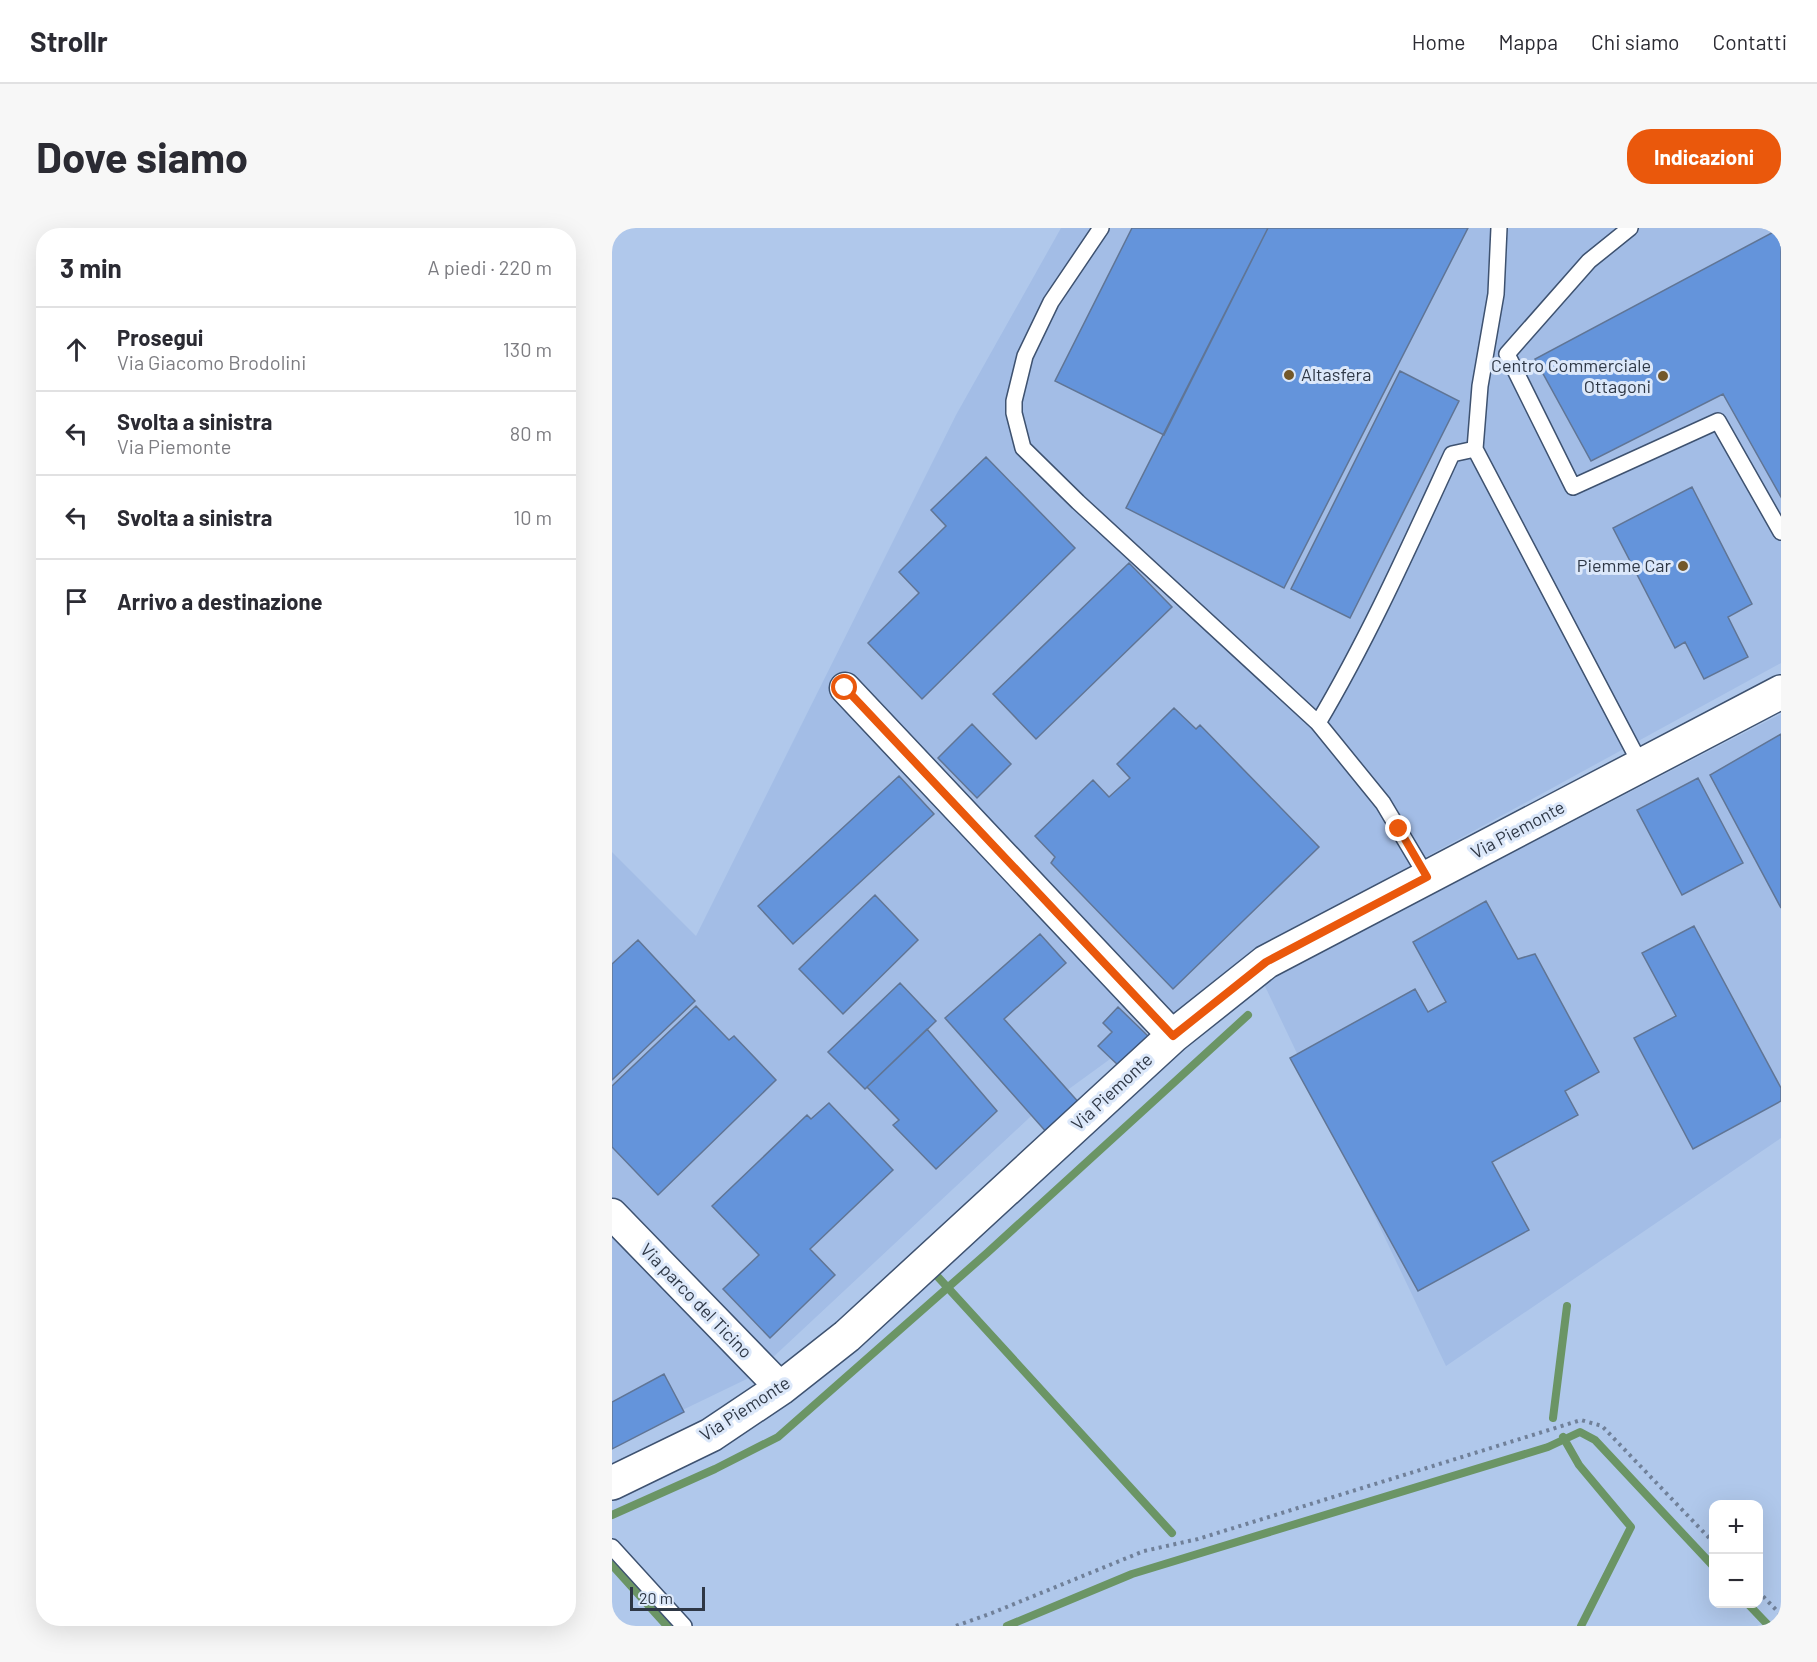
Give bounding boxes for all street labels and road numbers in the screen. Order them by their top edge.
street label: Via Piemonte [1467,795,1568,863]
street label: Via Piemonte [1066,1048,1156,1134]
street label: Via parco del Ticino [636,1238,757,1362]
street label: Via Piemonte [695,1371,794,1445]

